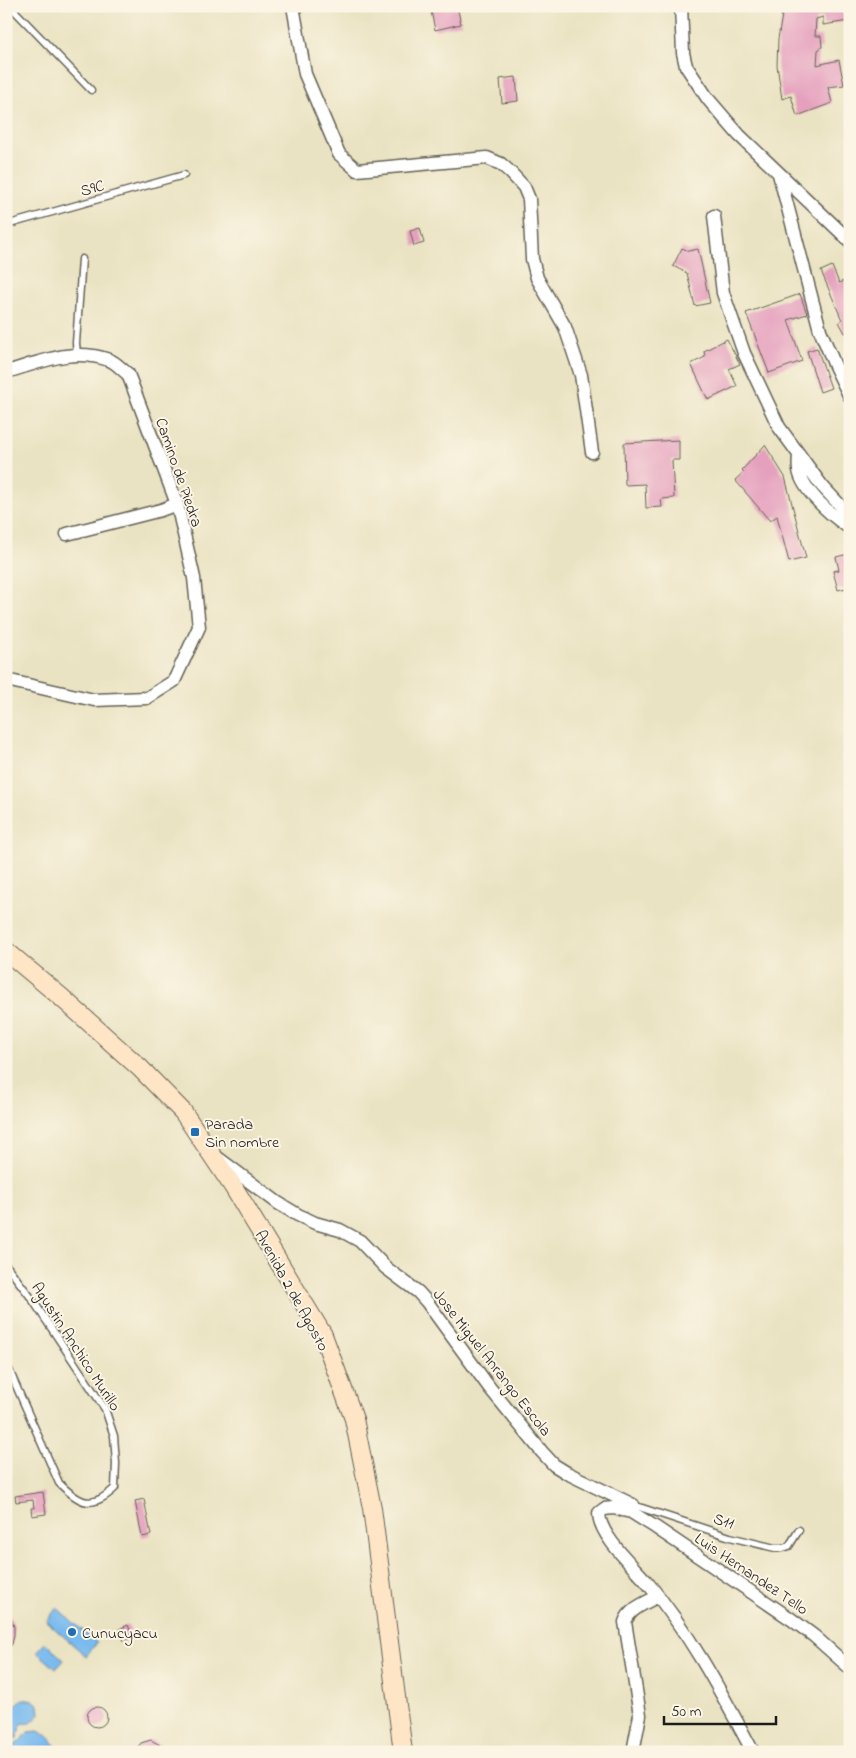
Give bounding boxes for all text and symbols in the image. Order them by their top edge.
street label: S9C [78,174,107,204]
street label: Camino de Piedra [148,415,208,530]
place label: Parada Sin nombre [205,1113,280,1155]
marker: Parada Sin nombre [189,1126,201,1138]
street label: Avenida 2 de Agosto [248,1226,335,1356]
street label: Agustin Anchico Murillo [25,1278,126,1416]
street label: Jose Miguel Anrango Escola [426,1285,557,1442]
street label: S11 [710,1507,737,1536]
street label: Luis Hernandez Tello [689,1528,813,1622]
place label: Cunucyacu [82,1622,158,1646]
marker: Cunucyacu [66,1626,78,1638]
scale bar [664,1693,776,1725]
text: 50 m [671,1701,702,1723]

